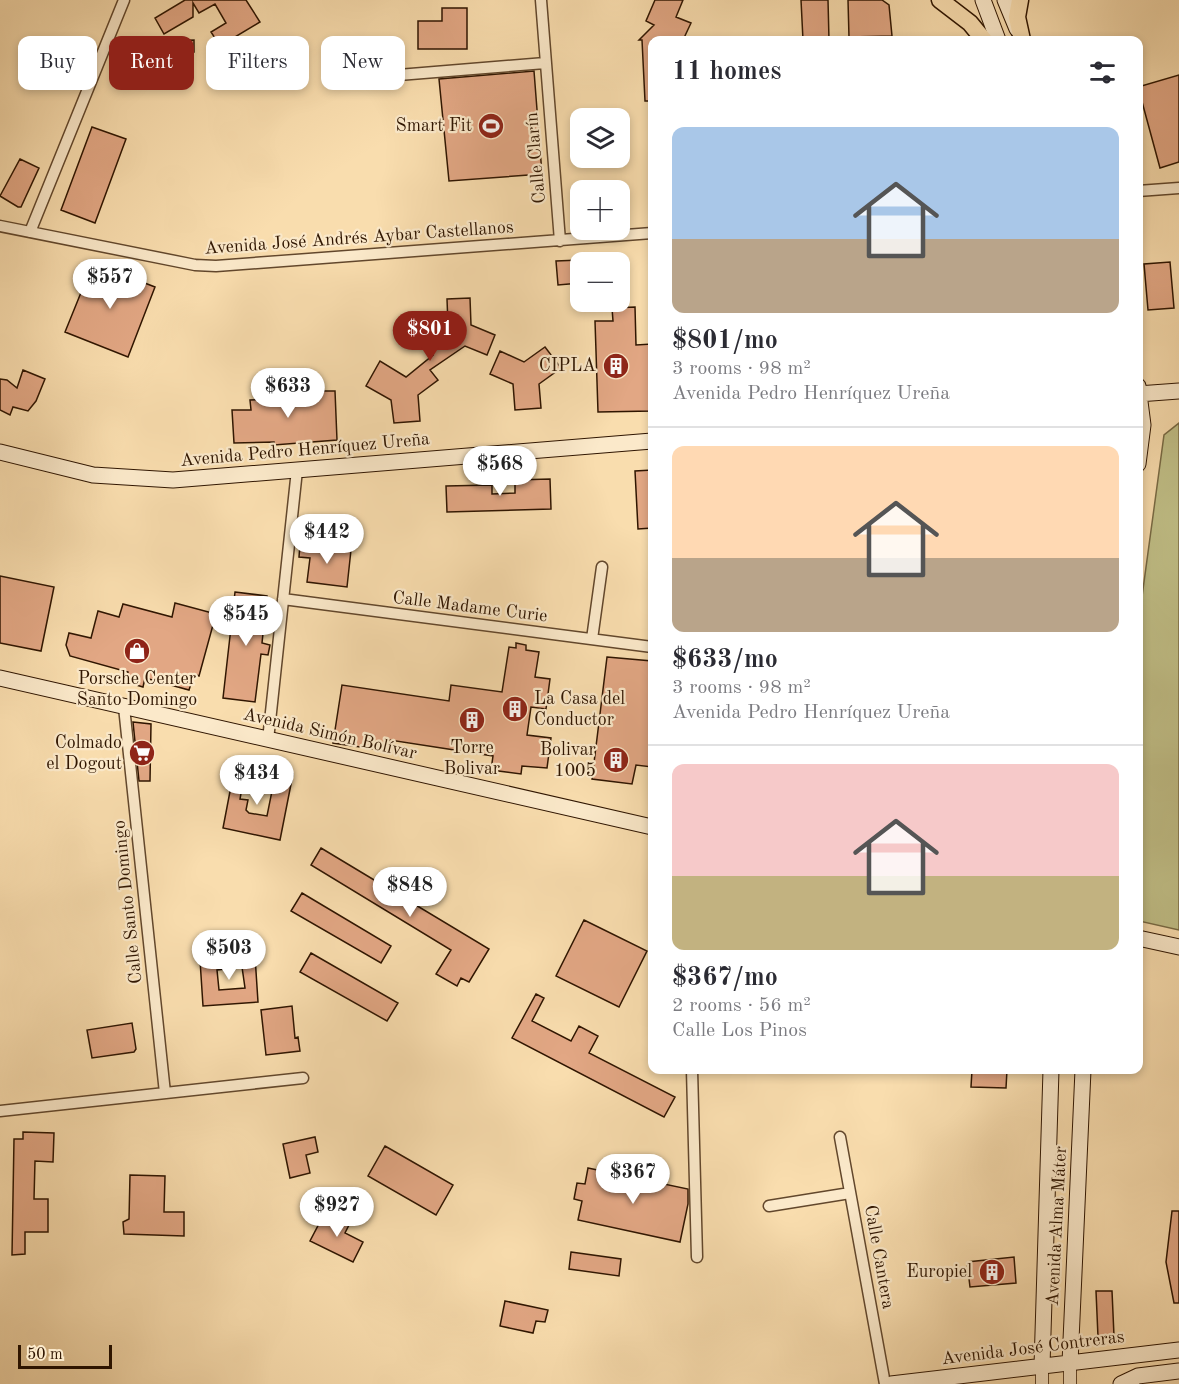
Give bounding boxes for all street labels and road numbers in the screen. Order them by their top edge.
street label: Calle Clarín [523,111,549,204]
street label: Avenida José Andrés Aybar Castellanos [204,218,514,258]
street label: Avenida Pedro Henríquez Ureña [179,430,431,470]
street label: Calle Madame Curie [391,589,549,625]
street label: Avenida Simón Bolívar [241,705,419,763]
street label: Calle Santo Domingo [110,819,146,985]
street label: Avenida Alma Máter [1044,1145,1070,1306]
street label: Calle Cantera [861,1203,897,1311]
street label: Avenida José Contreras [941,1328,1126,1368]

